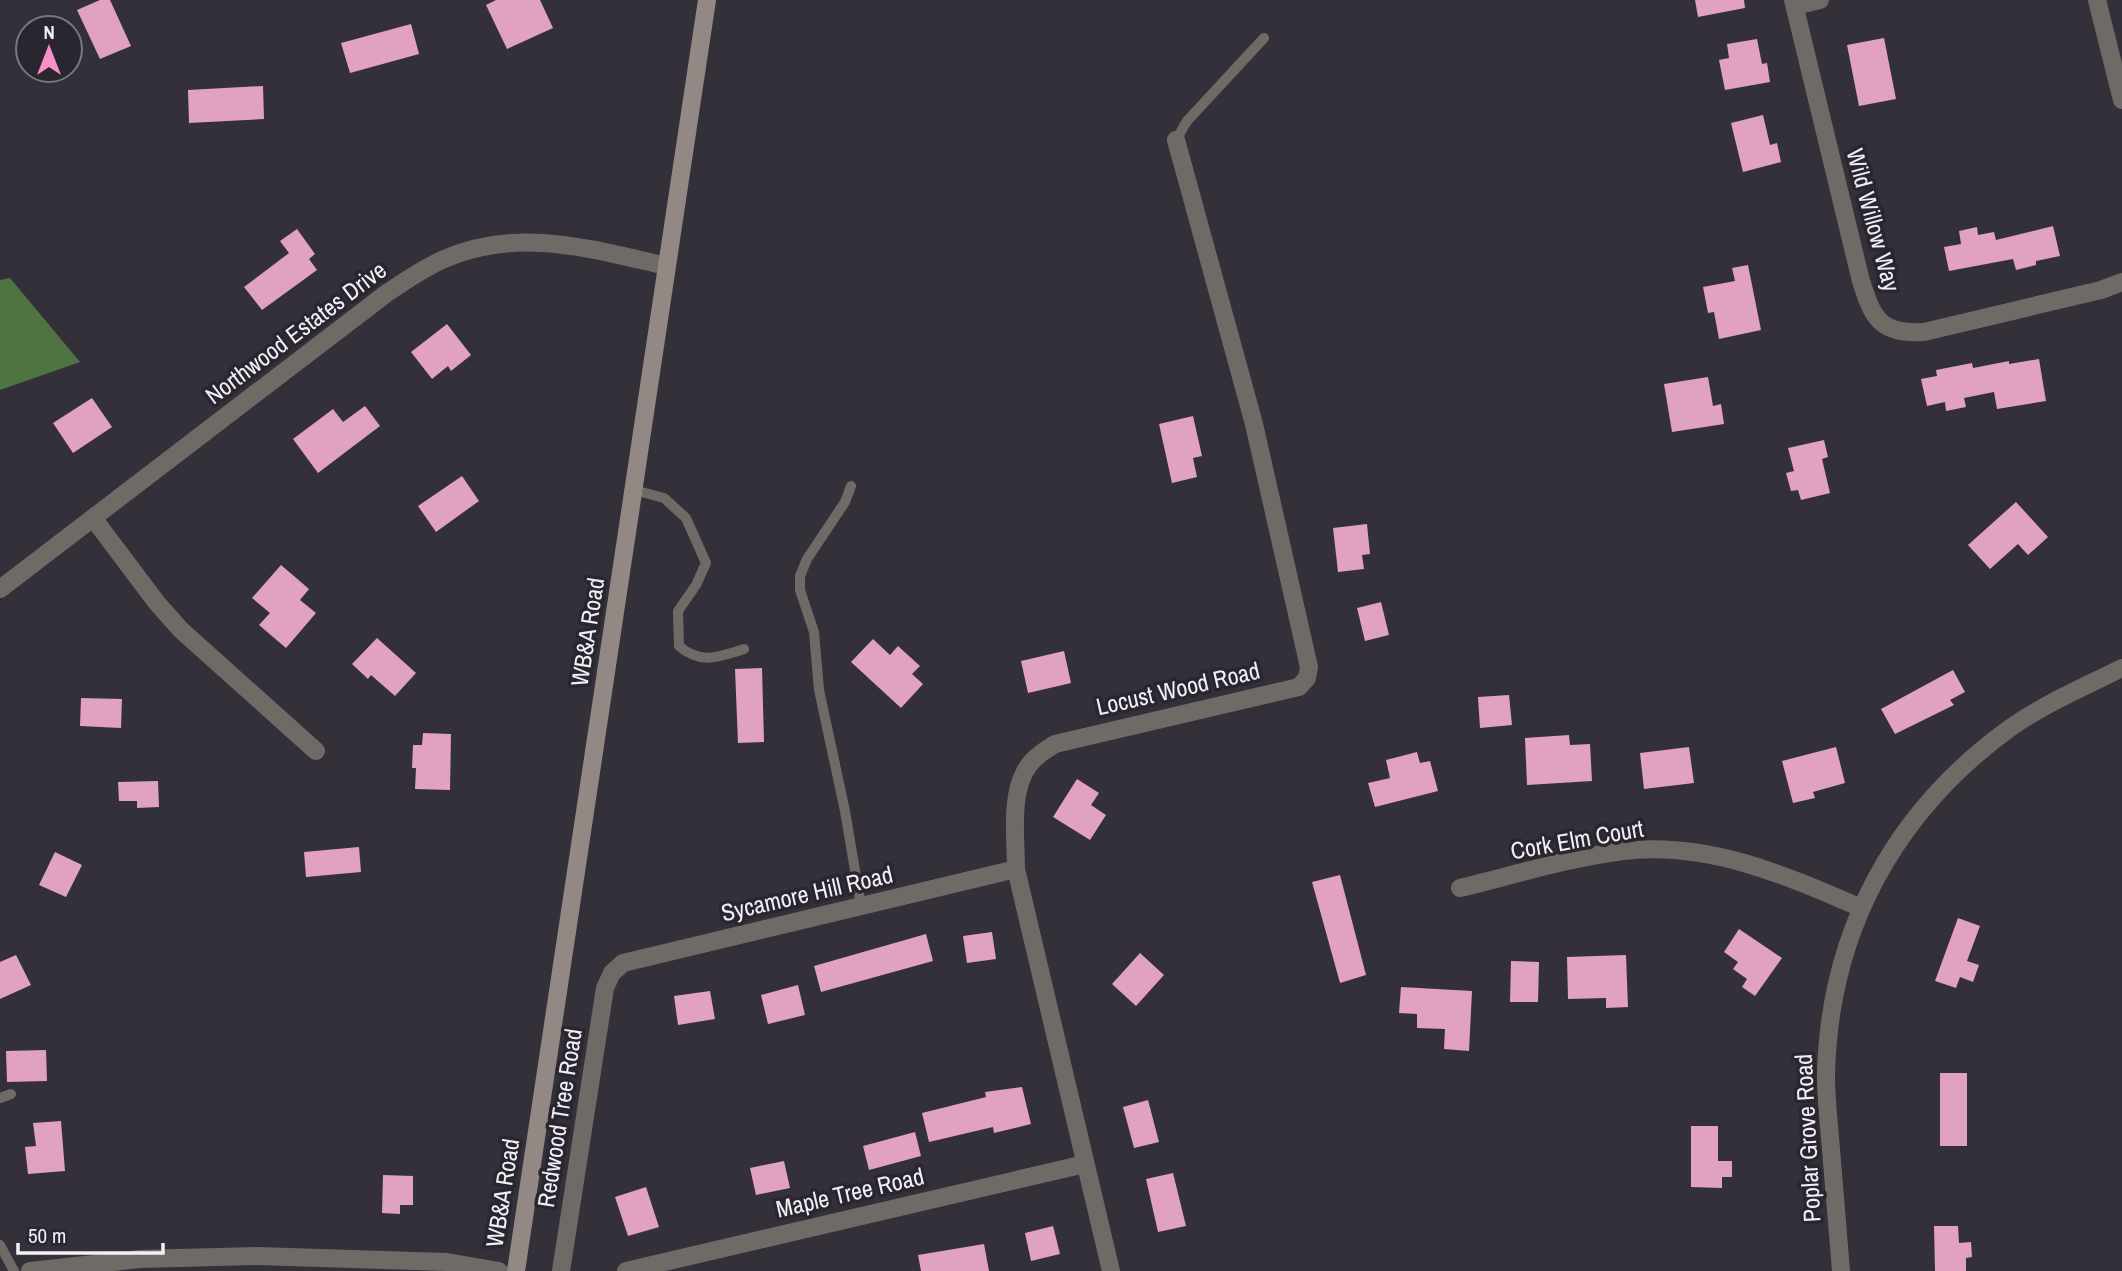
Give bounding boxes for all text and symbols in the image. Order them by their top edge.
north arrow [14,14,84,84]
text: N [43,19,55,45]
street label: Wild Willow Way [1840,145,1908,295]
street label: Northwood Estates Drive [198,254,392,411]
street label: WB&A Road [563,575,611,688]
street label: Locust Wood Road [1093,654,1263,722]
street label: Cork Elm Court [1508,811,1646,866]
street label: Sycamore Hill Road [718,858,896,928]
street label: Redwood Tree Road [529,1026,589,1210]
street label: Poplar Grove Road [1787,1053,1827,1223]
street label: WB&A Road [478,1136,526,1249]
street label: Maple Tree Road [773,1159,927,1225]
scale bar [18,1212,163,1256]
text: 50 m [28,1221,66,1250]

